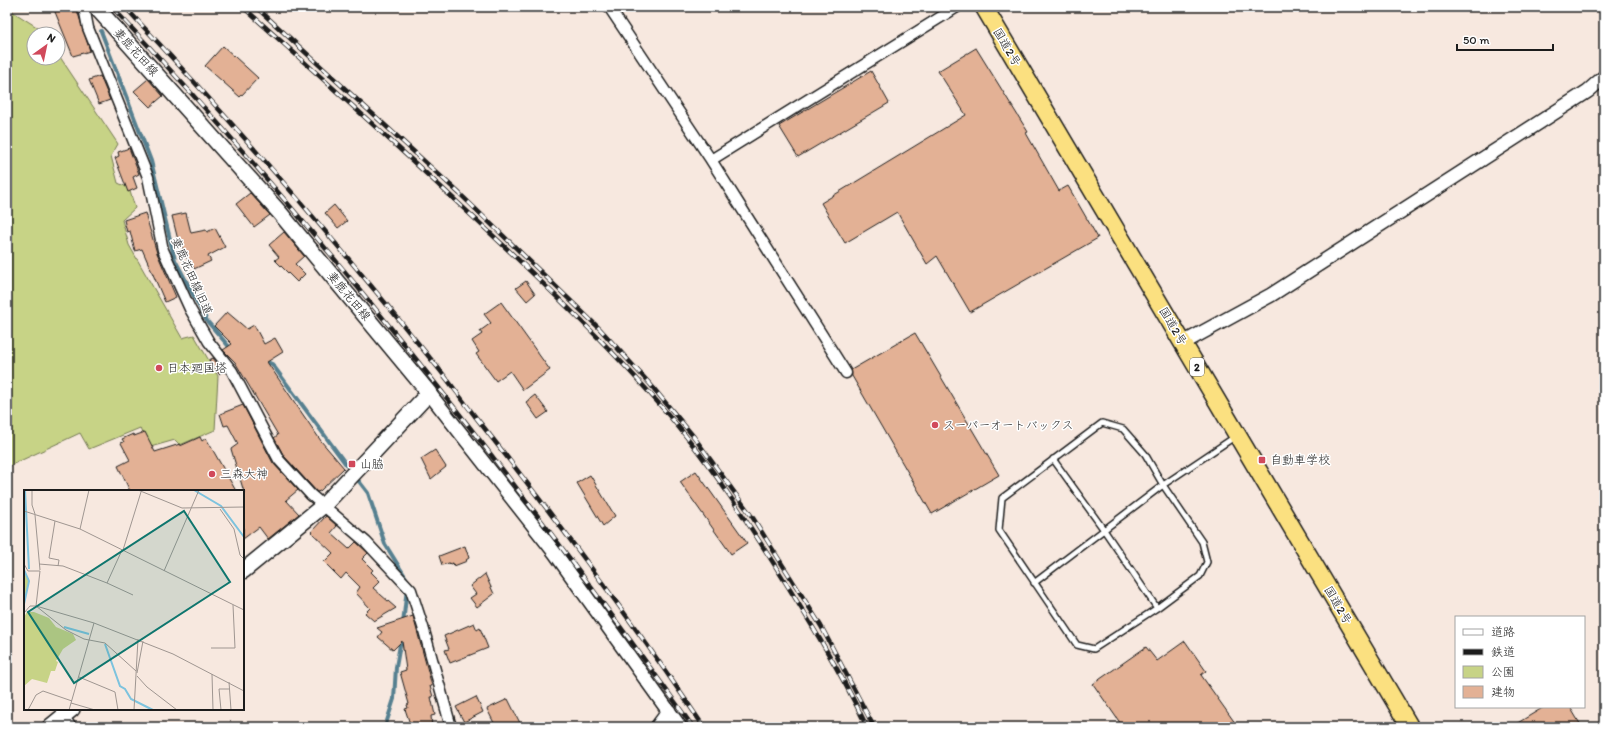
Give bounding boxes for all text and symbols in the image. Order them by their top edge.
street label: 妻鹿花田線 [111,25,161,79]
street label: 国道2号 [990,25,1024,69]
north arrow [26,26,66,66]
scale bar [1457,26,1553,52]
text: N [45,31,58,46]
text: 50 m [1463,33,1489,47]
street label: 妻鹿花田線旧道 [169,235,215,317]
street label: 妻鹿花田線 [324,269,374,323]
street label: 国道2号 [1156,304,1190,348]
road number: 2 [1190,358,1204,376]
place label: 日本廻国塔 [167,361,227,375]
marker: 日本廻国塔 [154,363,164,373]
place label: スーパーオートバックス [943,418,1074,432]
marker: スーパーオートバックス [930,420,940,430]
place label: 自動車学校 [1270,453,1330,467]
marker: 自動車学校 [1257,455,1267,465]
place label: 山脇 [360,457,384,471]
marker: 山脇 [347,459,357,469]
place label: 三森大神 [220,467,268,481]
marker: 三森大神 [207,469,217,479]
inset map [24,490,244,710]
street label: 国道2号 [1321,583,1355,627]
legend [1455,616,1585,708]
text: 道路 [1491,625,1515,639]
text: 鉄道 [1491,645,1515,659]
text: 公園 [1491,665,1515,679]
text: 建物 [1491,685,1515,699]

